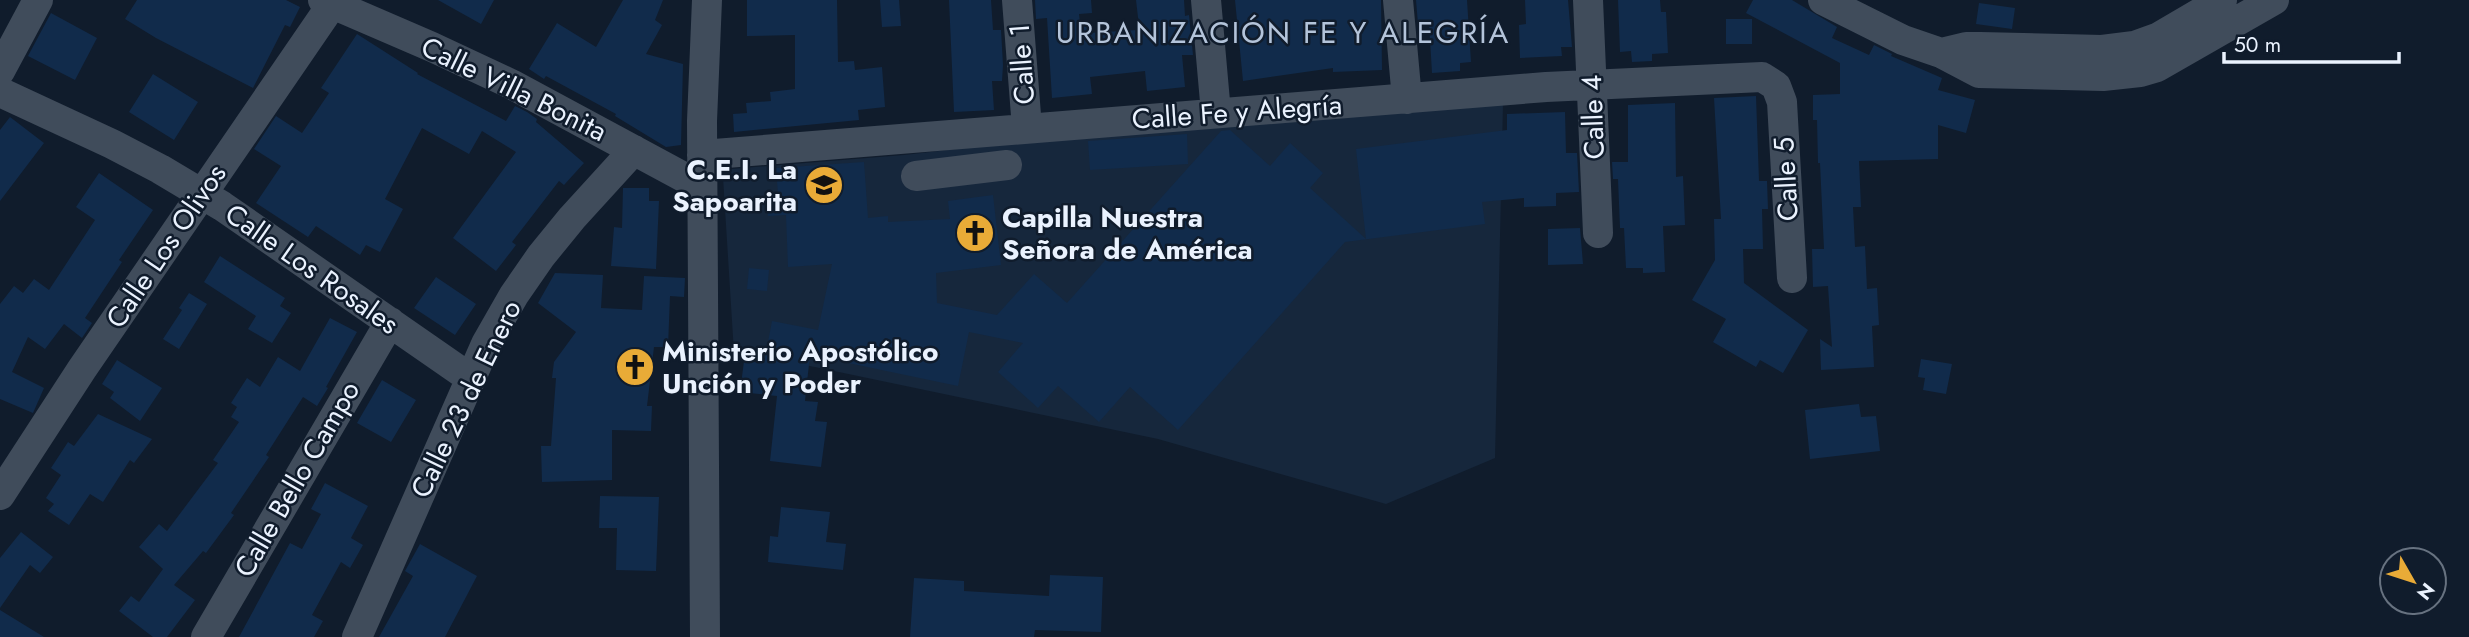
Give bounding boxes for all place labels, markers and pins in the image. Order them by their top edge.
place label: C.E.I. La Sapoarita [672,149,797,222]
school or university icon: C.E.I. La Sapoarita [803,164,845,206]
place label: Capilla Nuestra Señora de América [1002,197,1253,270]
church icon: Capilla Nuestra Señora de América [954,212,996,254]
place label: Ministerio Apostólico Unción y Poder [662,331,939,404]
church icon: Ministerio Apostólico Unción y Poder [614,346,656,388]

